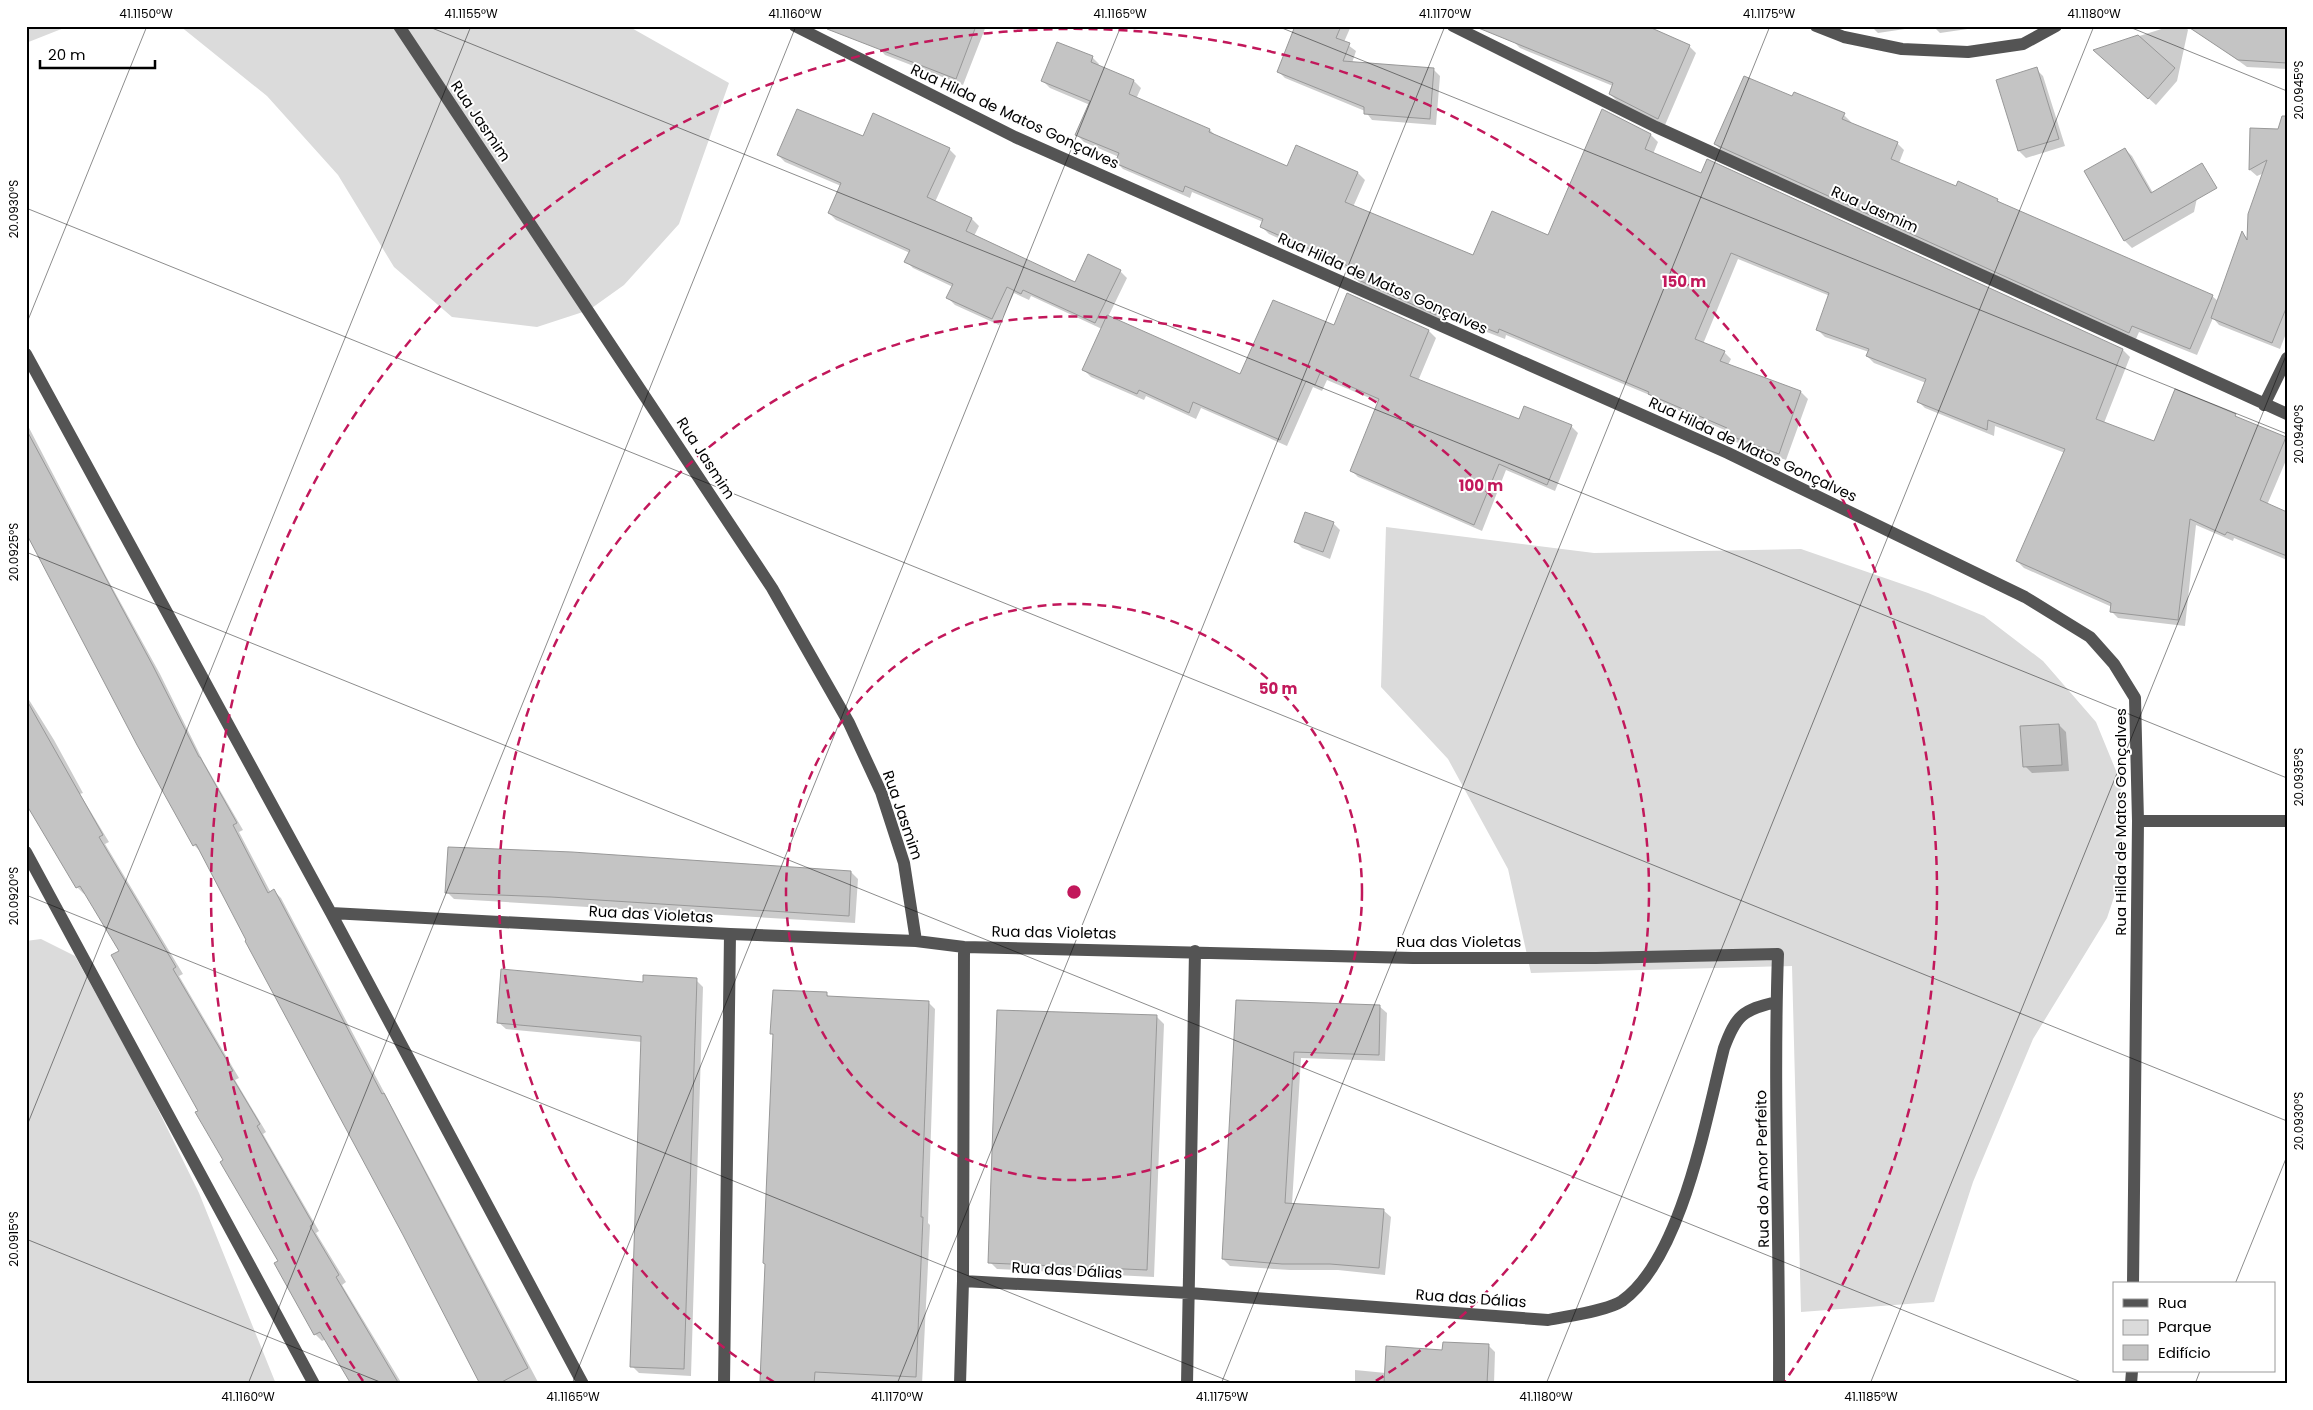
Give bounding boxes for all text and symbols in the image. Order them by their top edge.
text: 41.1150°W [119,5,173,22]
text: 41.1155°W [444,5,498,22]
text: 41.1160°W [768,5,822,22]
text: 41.1165°W [1093,5,1147,22]
text: 41.1170°W [1419,5,1471,22]
text: 41.1175°W [1743,5,1795,22]
text: 41.1180°W [2067,5,2121,22]
scale bar [40,38,155,70]
text: 20 m [48,44,86,65]
street label: Rua Hilda de Matos Gonçalves [907,58,1123,174]
text: 20.0945°S [2290,60,2307,120]
street label: Rua Jasmim [446,76,516,166]
text: 20.0930°S [5,180,22,238]
street label: Rua Jasmim [1828,180,1922,238]
street label: Rua Hilda de Matos Gonçalves [1275,227,1491,339]
text: 150 m [1662,271,1706,292]
street label: Rua Hilda de Matos Gonçalves [1645,391,1861,507]
text: 20.0940°S [2290,404,2307,464]
street label: Rua Jasmim [672,413,740,503]
text: 100 m [1459,475,1503,496]
text: 20.0925°S [5,523,22,581]
text: 50 m [1259,678,1297,699]
street label: Rua Hilda de Matos Gonçalves [2110,708,2131,936]
text: 20.0935°S [2290,748,2307,806]
street label: Rua Jasmim [878,767,928,863]
text: 20.0920°S [5,867,22,925]
centre of rings [1065,883,1083,901]
street label: Rua das Violetas [588,900,714,928]
street label: Rua das Violetas [991,920,1117,944]
street label: Rua das Violetas [1397,931,1522,952]
street label: Rua do Amor Perfeito [1750,1090,1774,1248]
text: 20.0930°S [2290,1092,2307,1150]
text: 20.0915°S [5,1211,22,1267]
street label: Rua das Dálias [1011,1257,1123,1283]
legend [2113,1282,2276,1372]
street label: Rua das Dálias [1415,1284,1527,1312]
text: Rua [2158,1292,2187,1313]
text: Parque [2158,1316,2211,1337]
text: Edifício [2158,1342,2211,1363]
text: 41.1160°W [221,1388,275,1405]
text: 41.1165°W [546,1388,600,1405]
text: 41.1170°W [871,1388,923,1405]
text: 41.1175°W [1196,1388,1248,1405]
text: 41.1180°W [1519,1388,1573,1405]
text: 41.1185°W [1844,1388,1898,1405]

